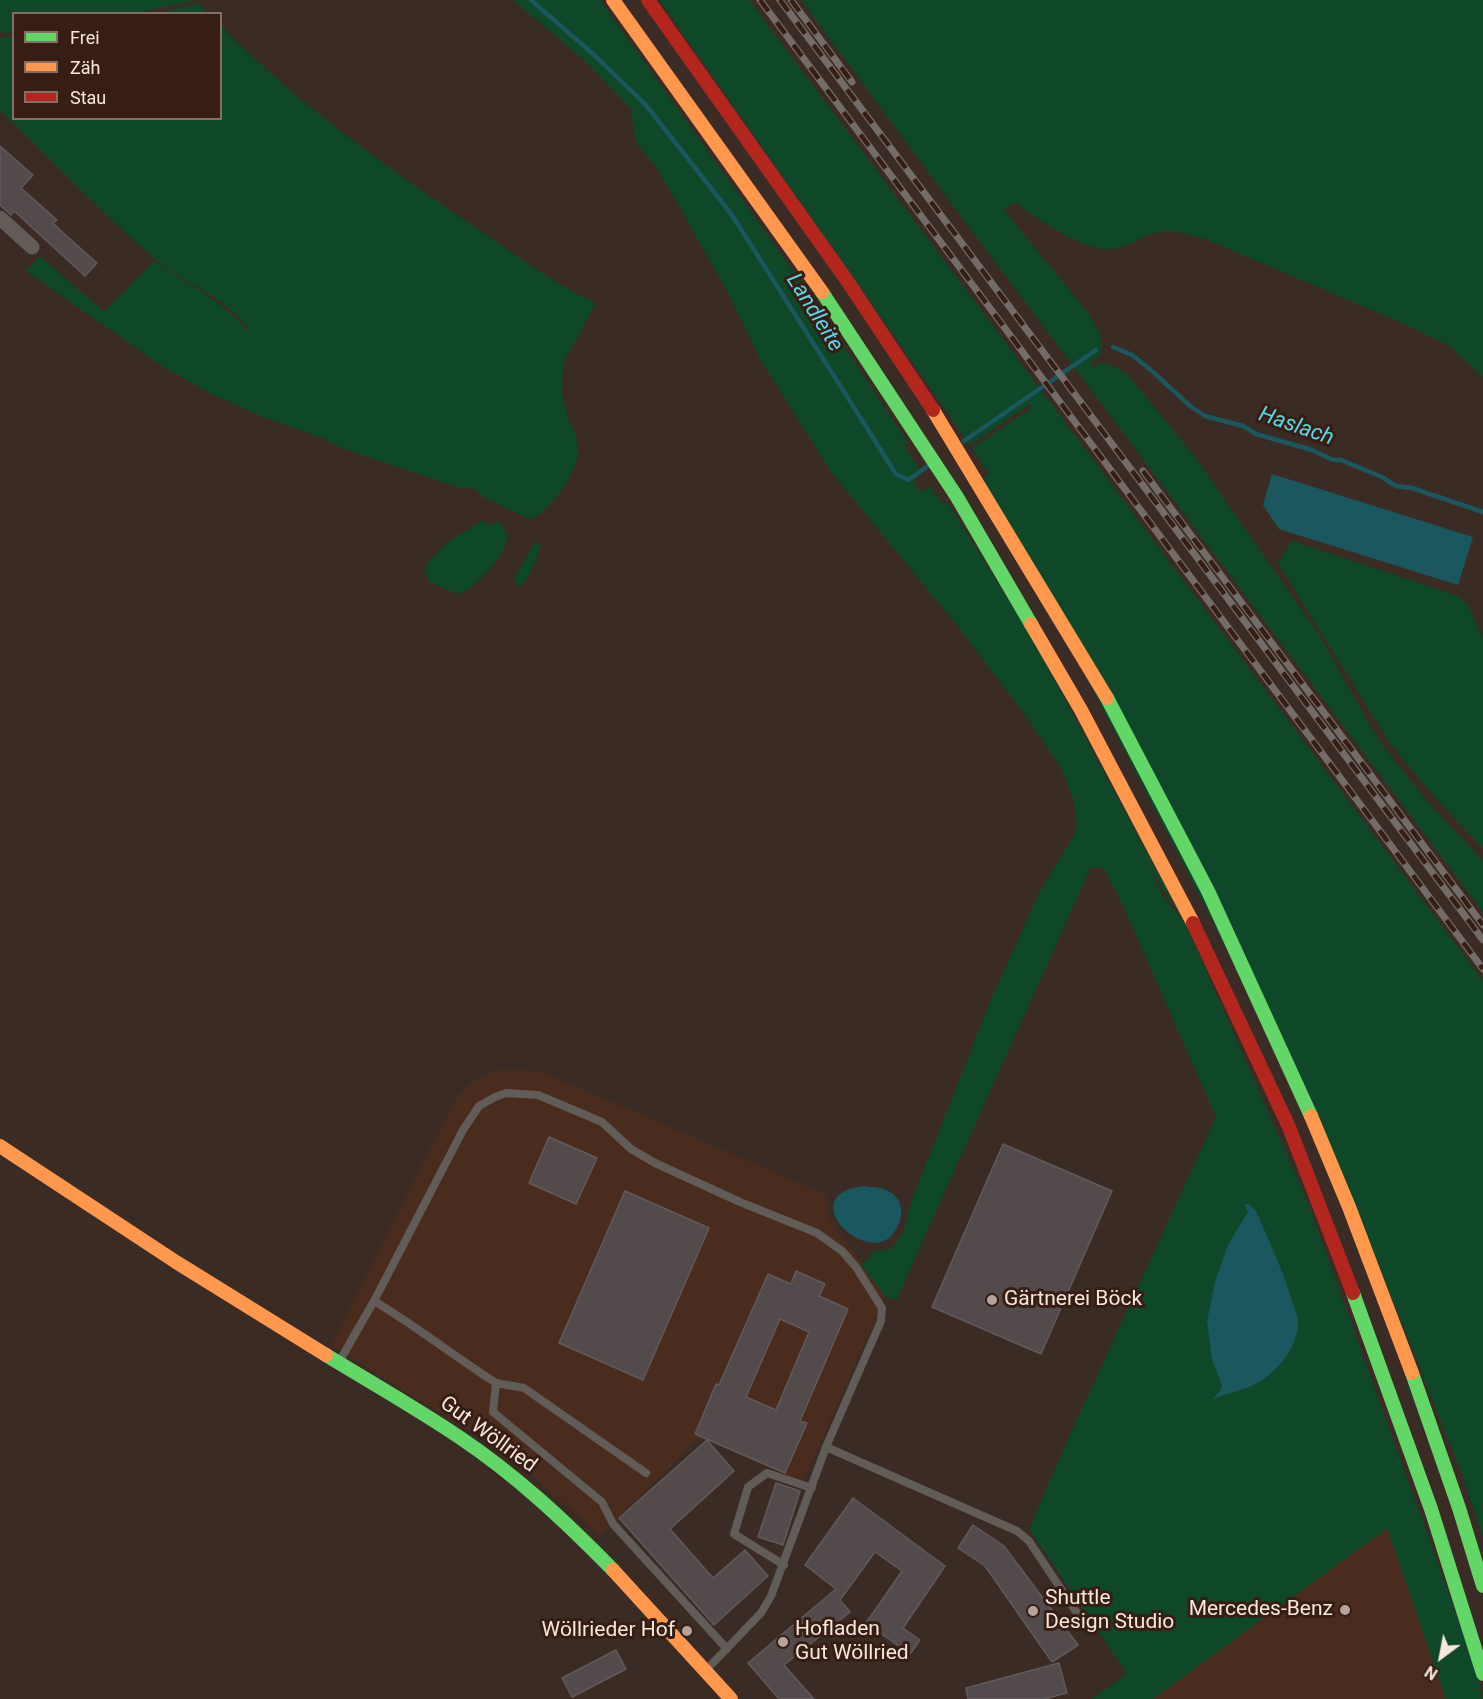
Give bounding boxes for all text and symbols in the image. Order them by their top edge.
legend [12,12,222,120]
text: Frei [70,27,100,48]
text: Zäh [70,57,101,78]
text: Stau [70,87,106,108]
water label: Landleite [780,269,848,357]
water label: Haslach [1255,402,1337,452]
place label: Gärtnerei Böck [1004,1287,1142,1313]
marker: Gärtnerei Böck [985,1293,999,1307]
street label: Gut Wöllried [435,1391,541,1479]
place label: Shuttle Design Studio [1045,1586,1174,1636]
place label: Mercedes-Benz [1189,1597,1333,1623]
marker: Mercedes-Benz [1338,1603,1352,1617]
marker: Shuttle Design Studio [1026,1604,1040,1618]
place label: Hofladen Gut Wöllried [795,1617,909,1667]
place label: Wöllrieder Hof [542,1618,675,1644]
marker: Wöllrieder Hof [680,1624,694,1638]
north arrow [1411,1627,1471,1687]
marker: Hofladen Gut Wöllried [776,1635,790,1649]
text: N [1421,1662,1441,1684]

